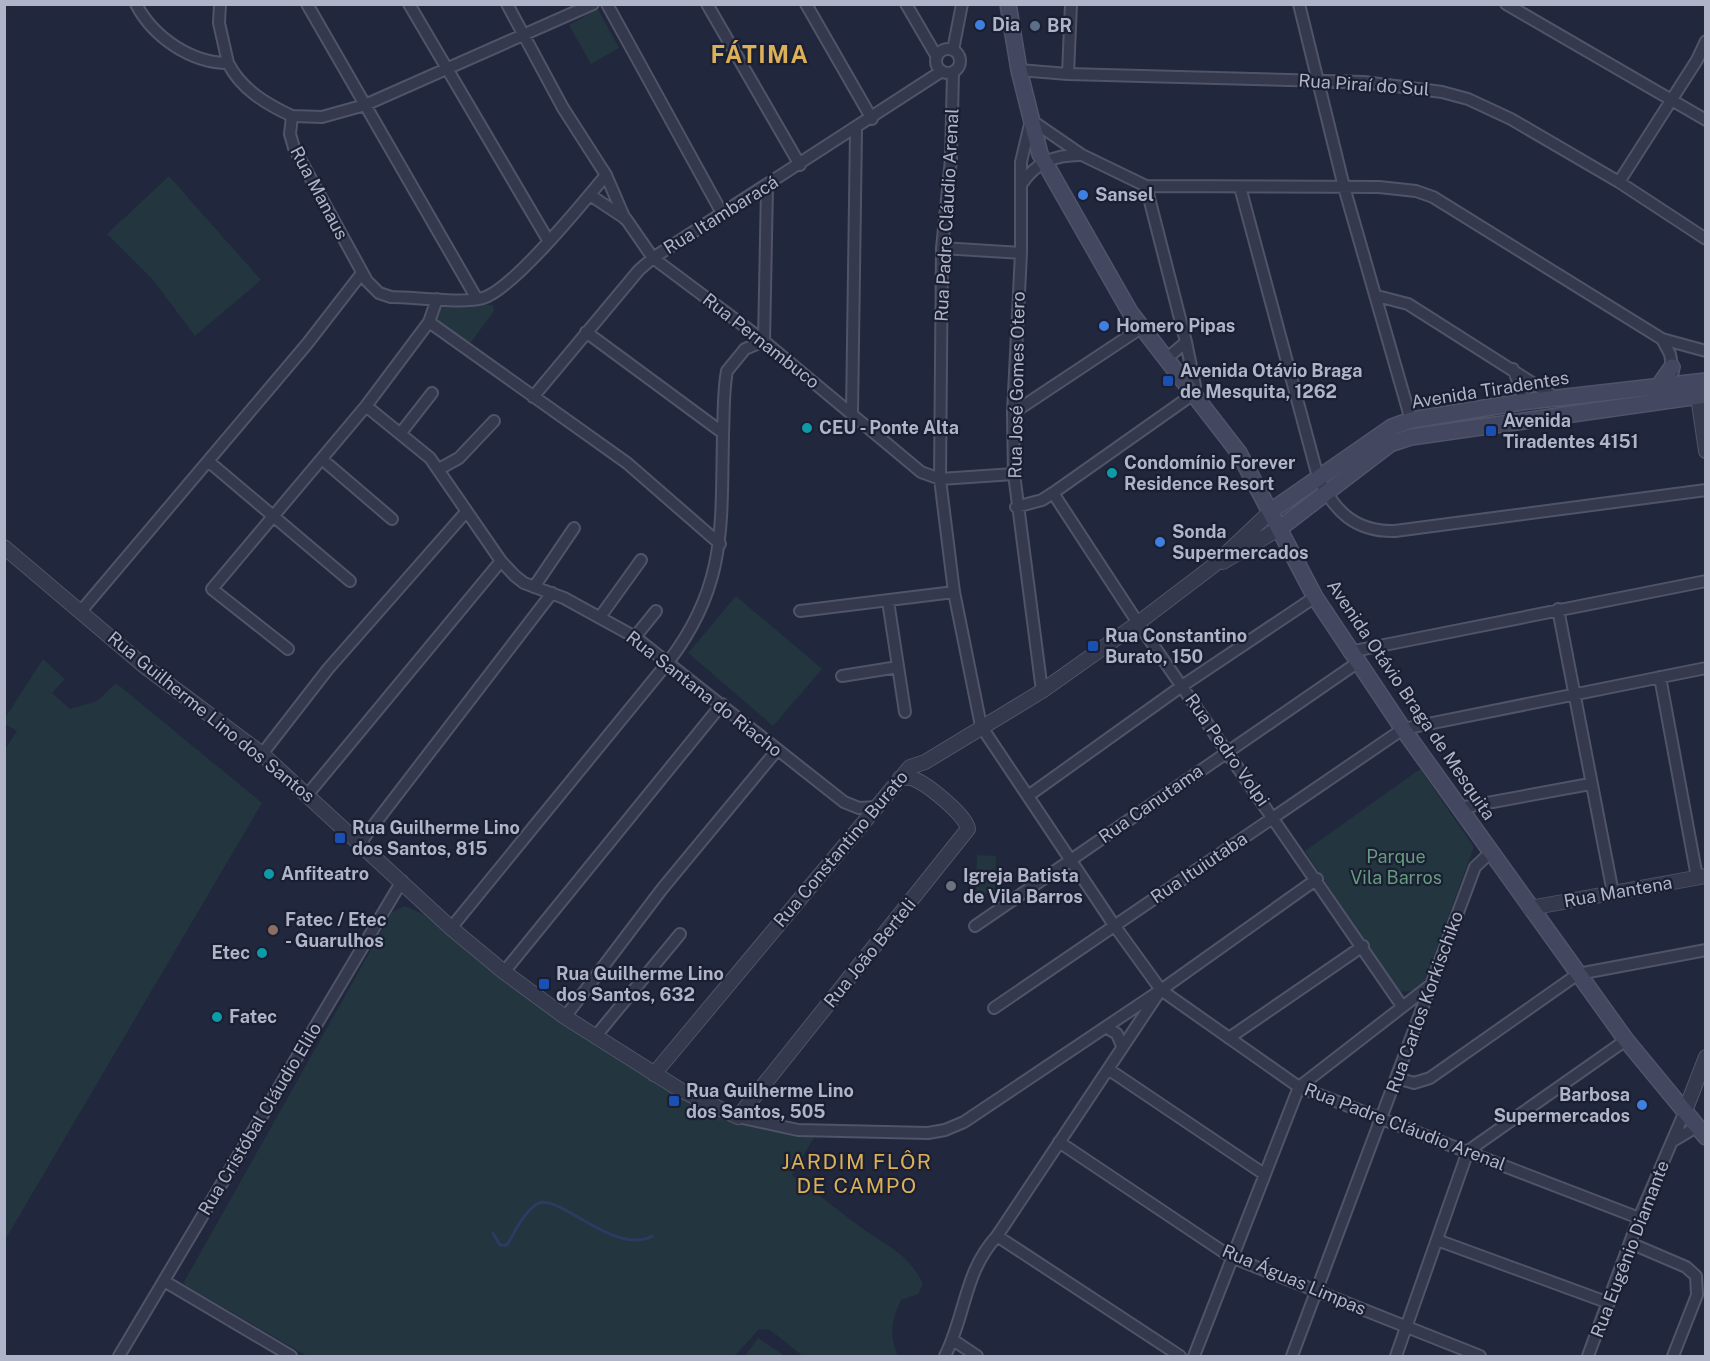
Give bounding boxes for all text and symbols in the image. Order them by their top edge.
place label: Dia [992,14,1020,35]
place label: BR [1047,15,1072,36]
marker: Dia [973,18,987,32]
marker: BR [1028,19,1042,33]
district label: FÁTIMA [710,40,810,68]
street label: Rua Piraí do Sul [1298,69,1430,100]
street label: Rua Padre Cláudio Arenal [930,108,963,322]
street label: Rua Manaus [286,143,353,243]
street label: Rua Itambaracá [660,171,782,258]
place label: Sansel [1095,184,1154,205]
marker: Sansel [1076,188,1090,202]
street label: Rua Pernambuco [699,289,824,393]
street label: Rua José Gomes Otero [1004,291,1029,479]
place label: Homero Pipas [1116,315,1235,336]
marker: Homero Pipas [1097,319,1111,333]
place label: Avenida Otávio Braga de Mesquita, 1262 [1180,360,1362,402]
street label: Avenida Tiradentes [1409,367,1570,412]
marker: Avenida Otávio Braga de Mesquita, 1262 [1161,374,1175,388]
place label: Avenida Tiradentes 4151 [1503,410,1638,452]
place label: CEU - Ponte Alta [819,417,959,438]
marker: CEU - Ponte Alta [800,421,814,435]
marker: Avenida Tiradentes 4151 [1484,424,1498,438]
place label: Condomínio Forever Residence Resort [1124,452,1296,494]
marker: Condomínio Forever Residence Resort [1105,466,1119,480]
place label: Sonda Supermercados [1172,521,1309,563]
marker: Sonda Supermercados [1153,535,1167,549]
street label: Avenida Otávio Braga de Mesquita [1323,576,1500,824]
place label: Rua Constantino Burato, 150 [1105,625,1247,667]
street label: Rua Santana do Riacho [622,626,786,761]
street label: Rua Guilherme Lino dos Santos [104,627,319,807]
marker: Rua Constantino Burato, 150 [1086,639,1100,653]
street label: Rua Pedro Volpi [1181,690,1274,810]
street label: Rua Canutama [1095,760,1207,847]
street label: Rua Constantino Burato [769,766,912,931]
place label: Rua Guilherme Lino dos Santos, 815 [352,817,520,859]
street label: Rua Ituiutaba [1147,828,1251,908]
marker: Rua Guilherme Lino dos Santos, 815 [333,831,347,845]
park label: Parque Vila Barros [1350,846,1442,888]
place label: Anfiteatro [281,863,369,884]
place label: Igreja Batista de Vila Barros [963,865,1083,907]
marker: Anfiteatro [262,867,276,881]
street label: Rua Mantena [1562,872,1674,911]
marker: Igreja Batista de Vila Barros [944,879,958,893]
street label: Rua João Berteli [819,894,920,1011]
street label: Rua Carlos Korkischiko [1382,908,1467,1096]
place label: Fatec / Etec - Guarulhos [285,909,387,951]
marker: Fatec / Etec - Guarulhos [266,923,280,937]
place label: Etec [212,942,250,963]
marker: Etec [255,946,269,960]
place label: Rua Guilherme Lino dos Santos, 632 [556,963,724,1005]
marker: Rua Guilherme Lino dos Santos, 632 [537,977,551,991]
place label: Fatec [229,1006,277,1027]
marker: Fatec [210,1010,224,1024]
street label: Rua Cristóbal Cláudio Elilo [194,1019,325,1219]
street label: Rua Padre Cláudio Arenal [1302,1078,1509,1175]
place label: Rua Guilherme Lino dos Santos, 505 [686,1080,854,1122]
place label: Barbosa Supermercados [1493,1084,1630,1126]
marker: Rua Guilherme Lino dos Santos, 505 [667,1094,681,1108]
marker: Barbosa Supermercados [1635,1098,1649,1112]
district label: JARDIM FLÔR DE CAMPO [781,1149,933,1198]
street label: Rua Eugênio Diamante [1586,1157,1673,1340]
street label: Rua Águas Limpas [1219,1239,1370,1319]

